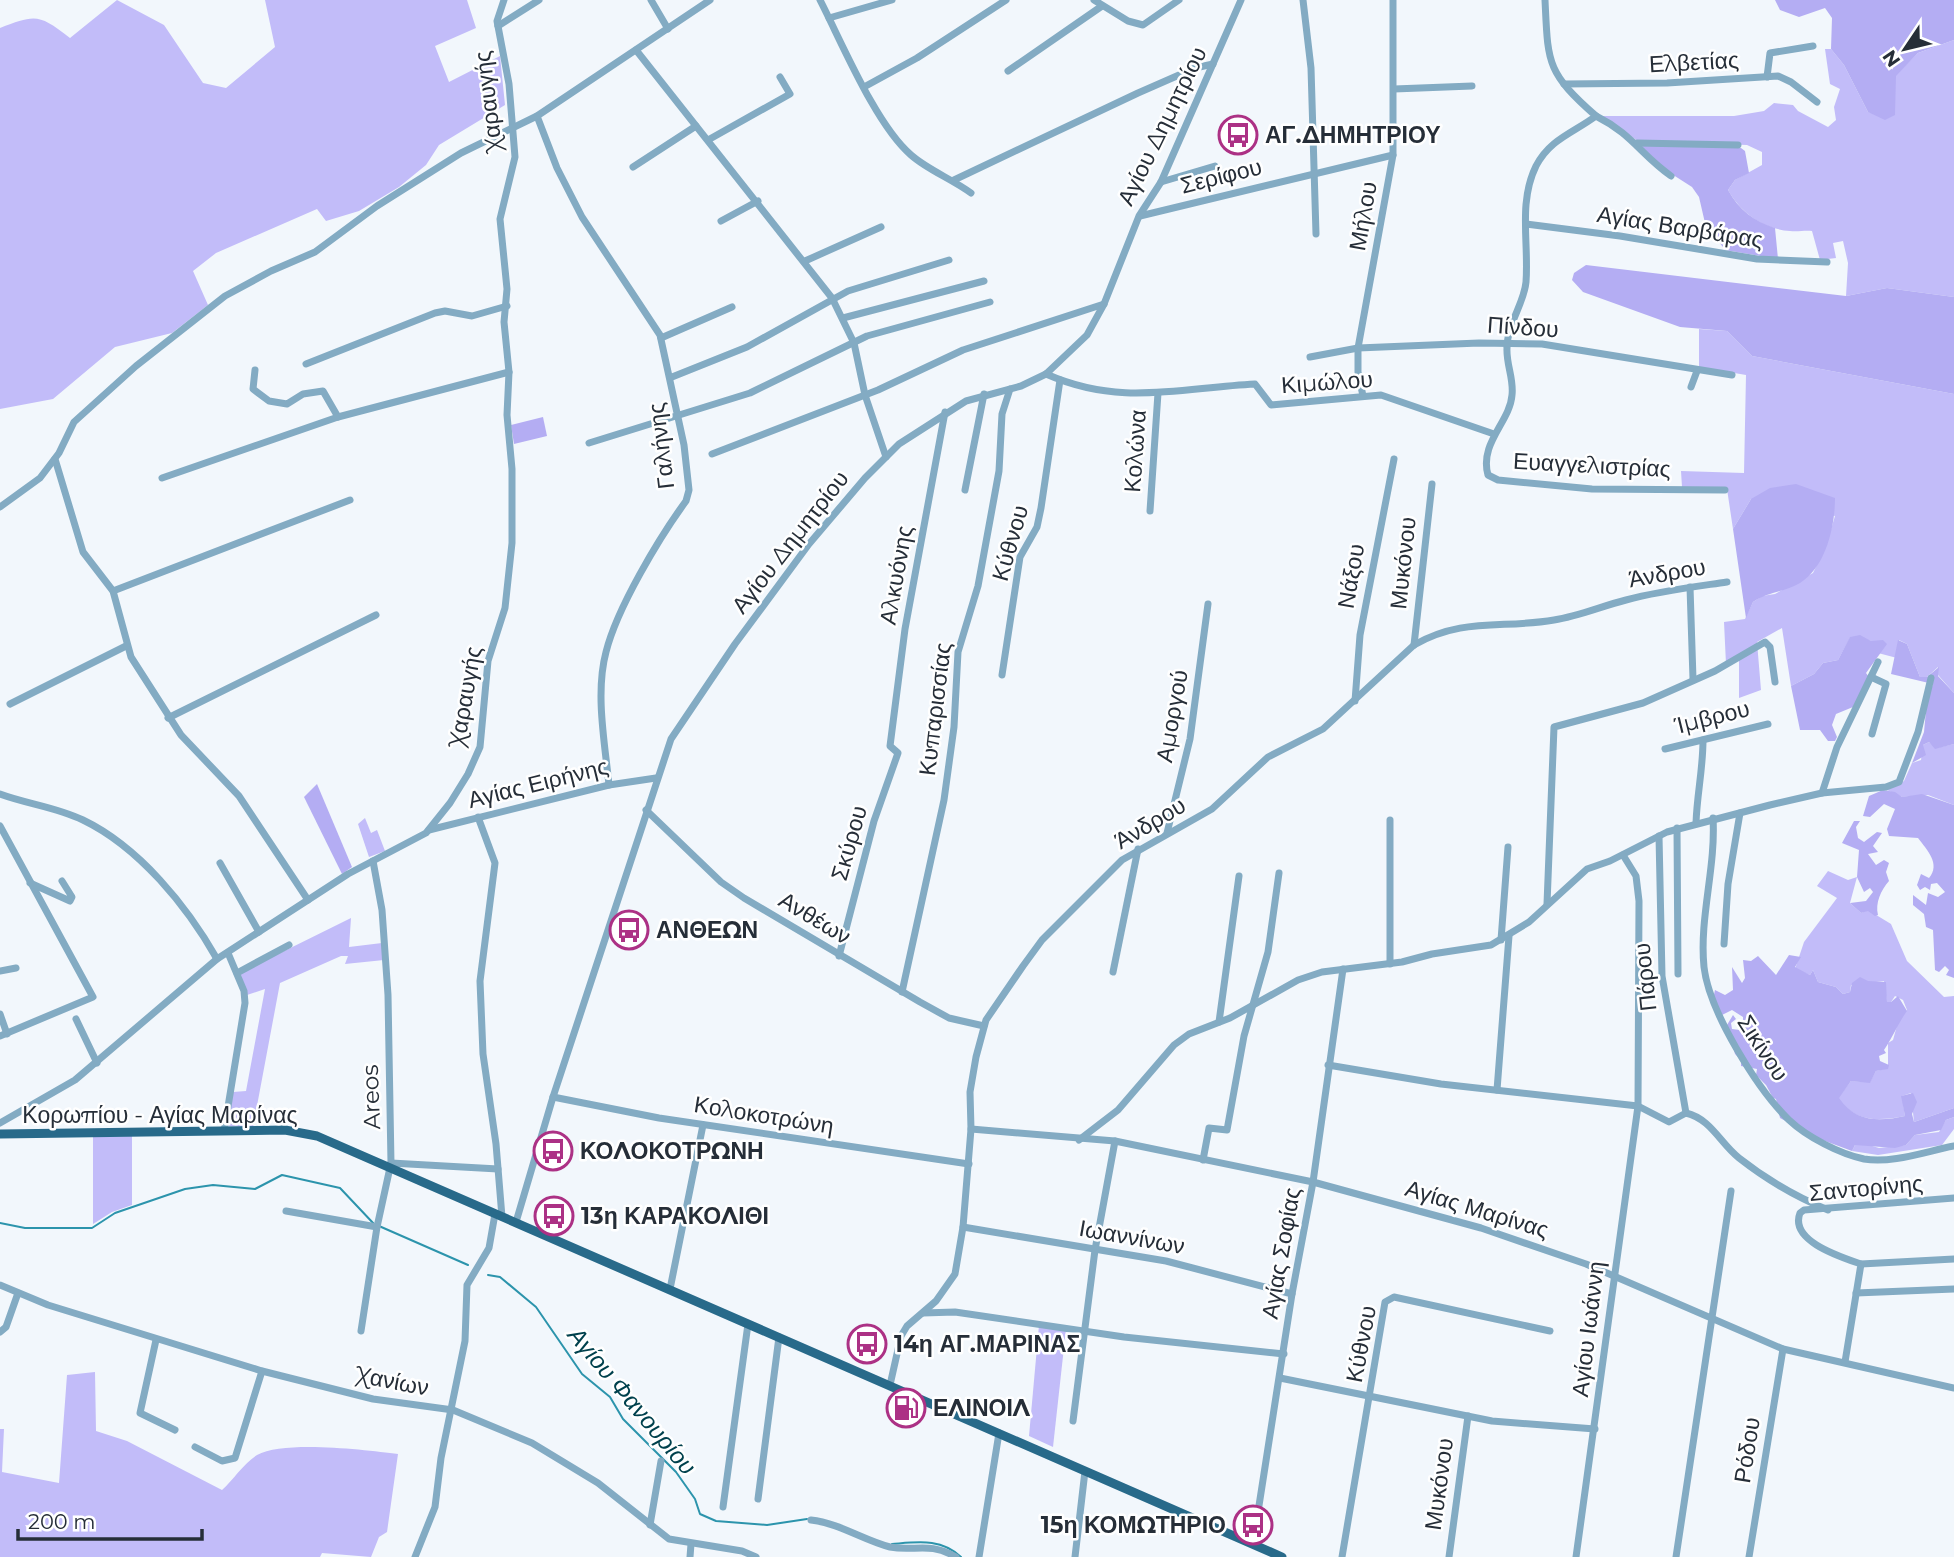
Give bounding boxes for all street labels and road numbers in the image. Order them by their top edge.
street label: Αγίου Δημητρίου [1111,42,1213,210]
street label: Ελβετίας [1648,46,1740,78]
street label: Χαραυγής [468,49,508,156]
street label: Σερίφου [1177,152,1265,200]
street label: Μήλου [1343,179,1383,253]
street label: Αγίας Βαρβάρας [1595,200,1765,254]
street label: Πίνδου [1486,311,1560,343]
street label: Κιμώλου [1280,365,1374,399]
street label: Γαλήνης [642,401,680,491]
street label: Κολώνα [1118,409,1152,493]
street label: Ευαγγελιστρίας [1512,447,1672,483]
street label: Αγίου Δημητρίου [726,465,854,619]
street label: Κύθνου [986,502,1034,584]
street label: Μυκόνου [1384,515,1422,611]
street label: Αλκυόνης [874,523,918,627]
street label: Νάξου [1332,542,1370,610]
street label: Άνδρου [1626,552,1708,594]
street label: Κυπαρισσίας [913,641,957,777]
street label: Χαραυγής [442,644,488,751]
street label: Αμοργού [1150,667,1194,765]
street label: Ίμβρου [1671,694,1752,740]
street label: Αγίας Ειρήνης [465,752,611,814]
street label: Άνδρου [1109,791,1191,855]
street label: Σκύρου [825,802,873,884]
street label: Ανθέων [774,886,856,950]
street label: Πάρου [1628,942,1662,1012]
street label: Σικίνου [1731,1010,1795,1086]
street label: Areos [356,1064,386,1130]
street label: Κολοκοτρώνη [692,1090,836,1140]
street label: Κορωπίου - Αγίας Μαρίνας [22,1101,298,1129]
street label: Σαντορίνης [1808,1169,1924,1207]
street label: Αγίας Μαρίνας [1402,1174,1552,1244]
street label: Αγίας Σοφίας [1256,1185,1306,1321]
street label: Ιωαννίνων [1077,1214,1187,1260]
street label: Αγίου Ιωάννη [1566,1260,1610,1398]
street label: Κύθνου [1340,1303,1382,1385]
street label: Χανίων [352,1360,431,1402]
street label: Ρόδου [1728,1415,1766,1485]
street label: Μυκόνου [1419,1436,1459,1532]

